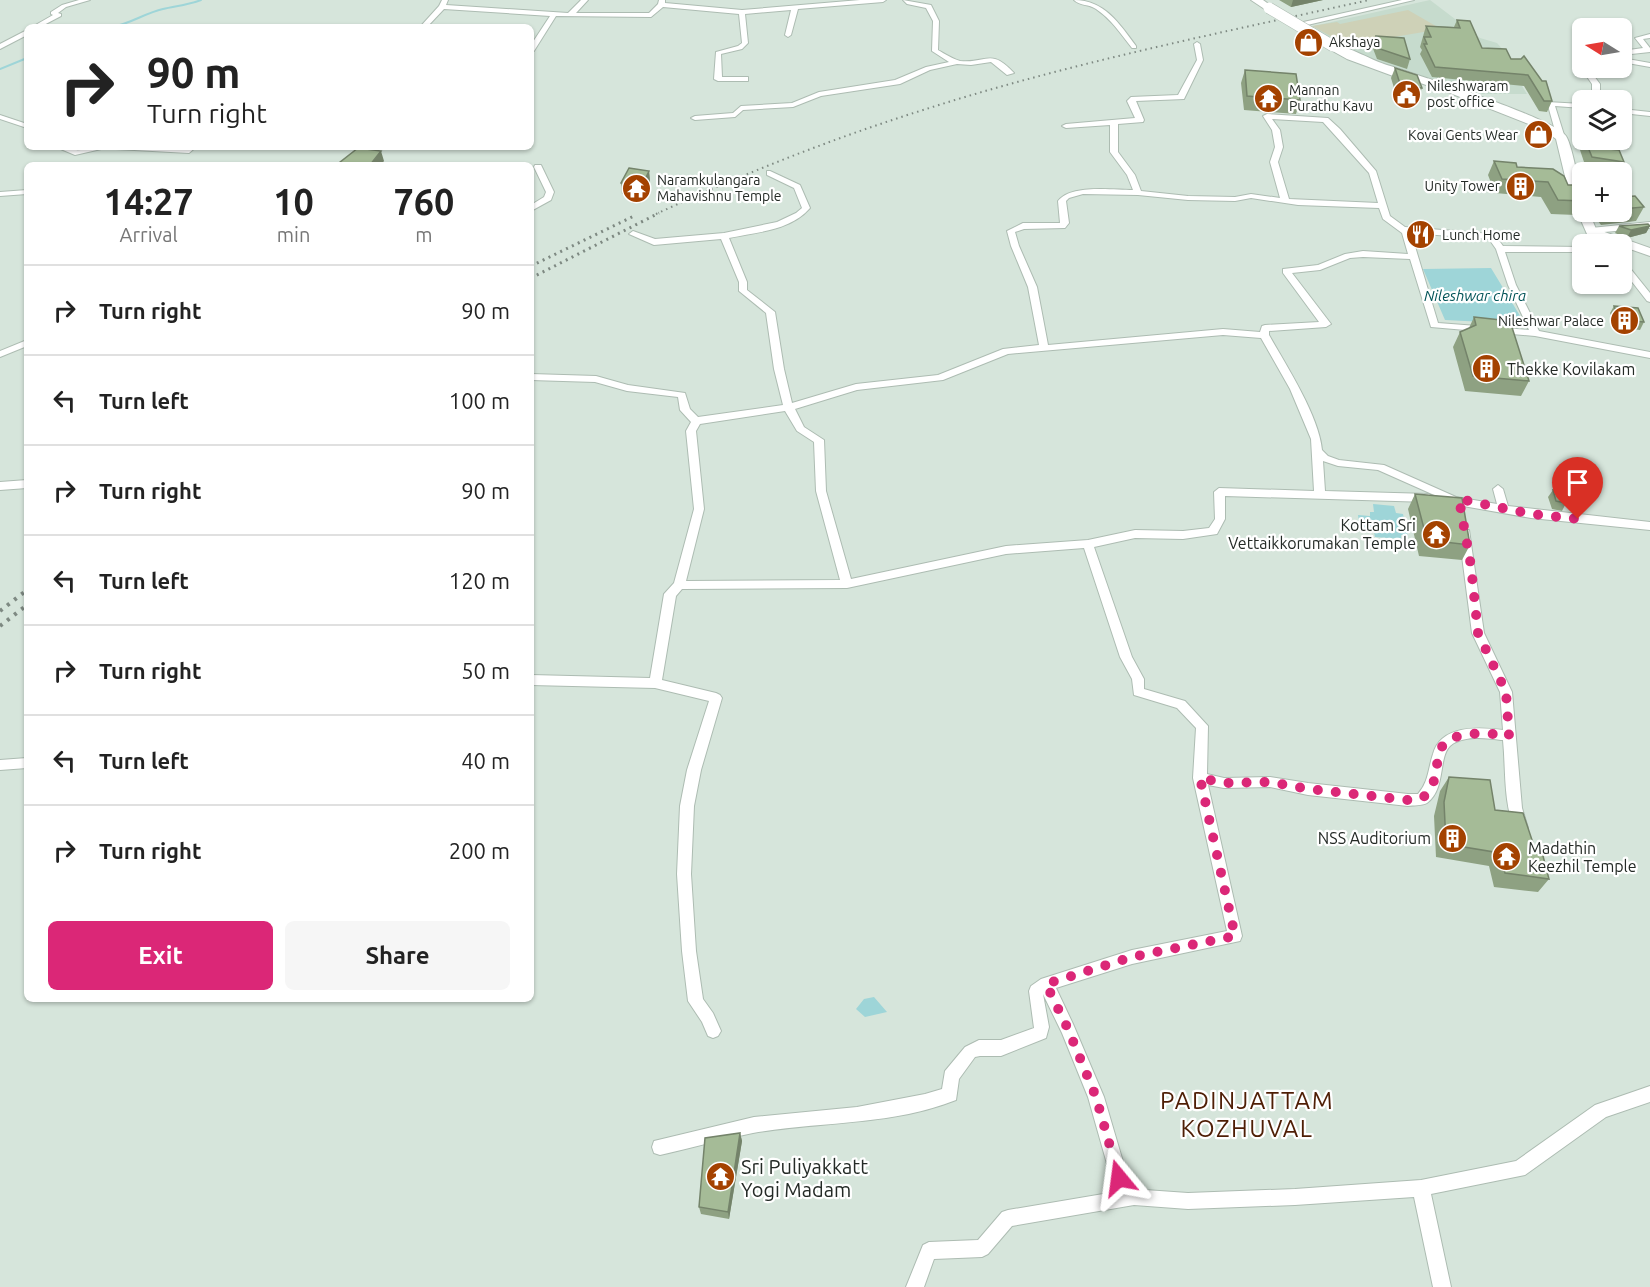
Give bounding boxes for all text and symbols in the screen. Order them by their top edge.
north arrow [1572,18,1632,78]
map controls [1572,18,1632,294]
shop icon: Akshaya [1292,26,1324,58]
place label: Akshaya [1329,34,1380,50]
icon: right [48,48,126,126]
text: 90 m [147,49,241,96]
public building icon: Nileshwaram post office [1390,78,1422,110]
place label: Nileshwaram post office [1427,78,1508,110]
temple icon: Mannan Purathu Kavu [1252,82,1284,114]
place label: Mannan Purathu Kavu [1289,82,1373,114]
button: layers [1572,90,1632,150]
text: Turn right [147,98,267,128]
shop icon: Kovai Gents Wear [1523,119,1555,151]
place label: Kovai Gents Wear [1408,127,1519,143]
button: + [1572,162,1632,222]
building icon: Unity Tower [1505,170,1537,202]
temple icon: Naramkulangara Mahavishnu Temple [620,172,652,204]
place label: Naramkulangara Mahavishnu Temple [657,172,782,204]
place label: Unity Tower [1424,178,1501,194]
text: 14:27 [104,181,194,222]
text: 10 [273,181,314,222]
text: 760 [393,181,454,222]
restaurant icon: Lunch Home [1405,219,1437,251]
text: Arrival [120,223,178,246]
text: min [277,223,310,246]
text: m [415,223,433,246]
place label: Lunch Home [1442,227,1521,243]
button: − [1572,234,1632,294]
water label: Nileshwar chira [1424,287,1526,304]
icon: right [48,294,81,327]
text: Turn right [99,298,201,323]
text: 90 m [461,298,510,323]
building icon: Nileshwar Palace [1609,305,1641,337]
place label: Nileshwar Palace [1498,313,1604,329]
building icon: Thekke Kovilakam [1470,353,1502,385]
place label: Thekke Kovilakam [1507,360,1635,378]
icon: left [48,384,81,417]
text: Turn left [99,388,189,413]
text: 100 m [449,388,510,413]
pin [1552,457,1603,519]
icon: arrive [1561,466,1594,499]
icon: right [48,474,81,507]
text: Turn right [99,478,201,503]
text: 90 m [461,478,510,503]
place label: Kottam Sri Vettaikkorumakan Temple [1228,516,1416,552]
temple icon: Kottam Sri Vettaikkorumakan Temple [1421,518,1453,550]
icon: left [48,564,81,597]
text: Turn left [99,568,189,593]
text: 120 m [449,568,510,593]
icon: right [48,654,81,687]
text: Turn right [99,658,201,683]
text: 50 m [461,658,510,683]
icon: left [48,744,81,777]
text: Turn left [99,748,189,773]
text: 40 m [461,748,510,773]
building icon: NSS Auditorium [1436,822,1468,854]
place label: NSS Auditorium [1318,829,1431,847]
icon: right [48,834,81,867]
text: Turn right [99,838,201,863]
text: 200 m [449,838,510,863]
place label: Madathin Keezhil Temple [1528,839,1637,875]
temple icon: Madathin Keezhil Temple [1491,841,1523,873]
button: Exit [48,921,273,990]
button: Share [285,921,510,990]
district label: PADINJATTAM KOZHUVAL [1160,1087,1334,1142]
position arrow [1087,1146,1151,1210]
place label: Sri Puliyakkatt Yogi Madam [741,1155,868,1201]
temple icon: Sri Puliyakkatt Yogi Madam [704,1161,736,1193]

